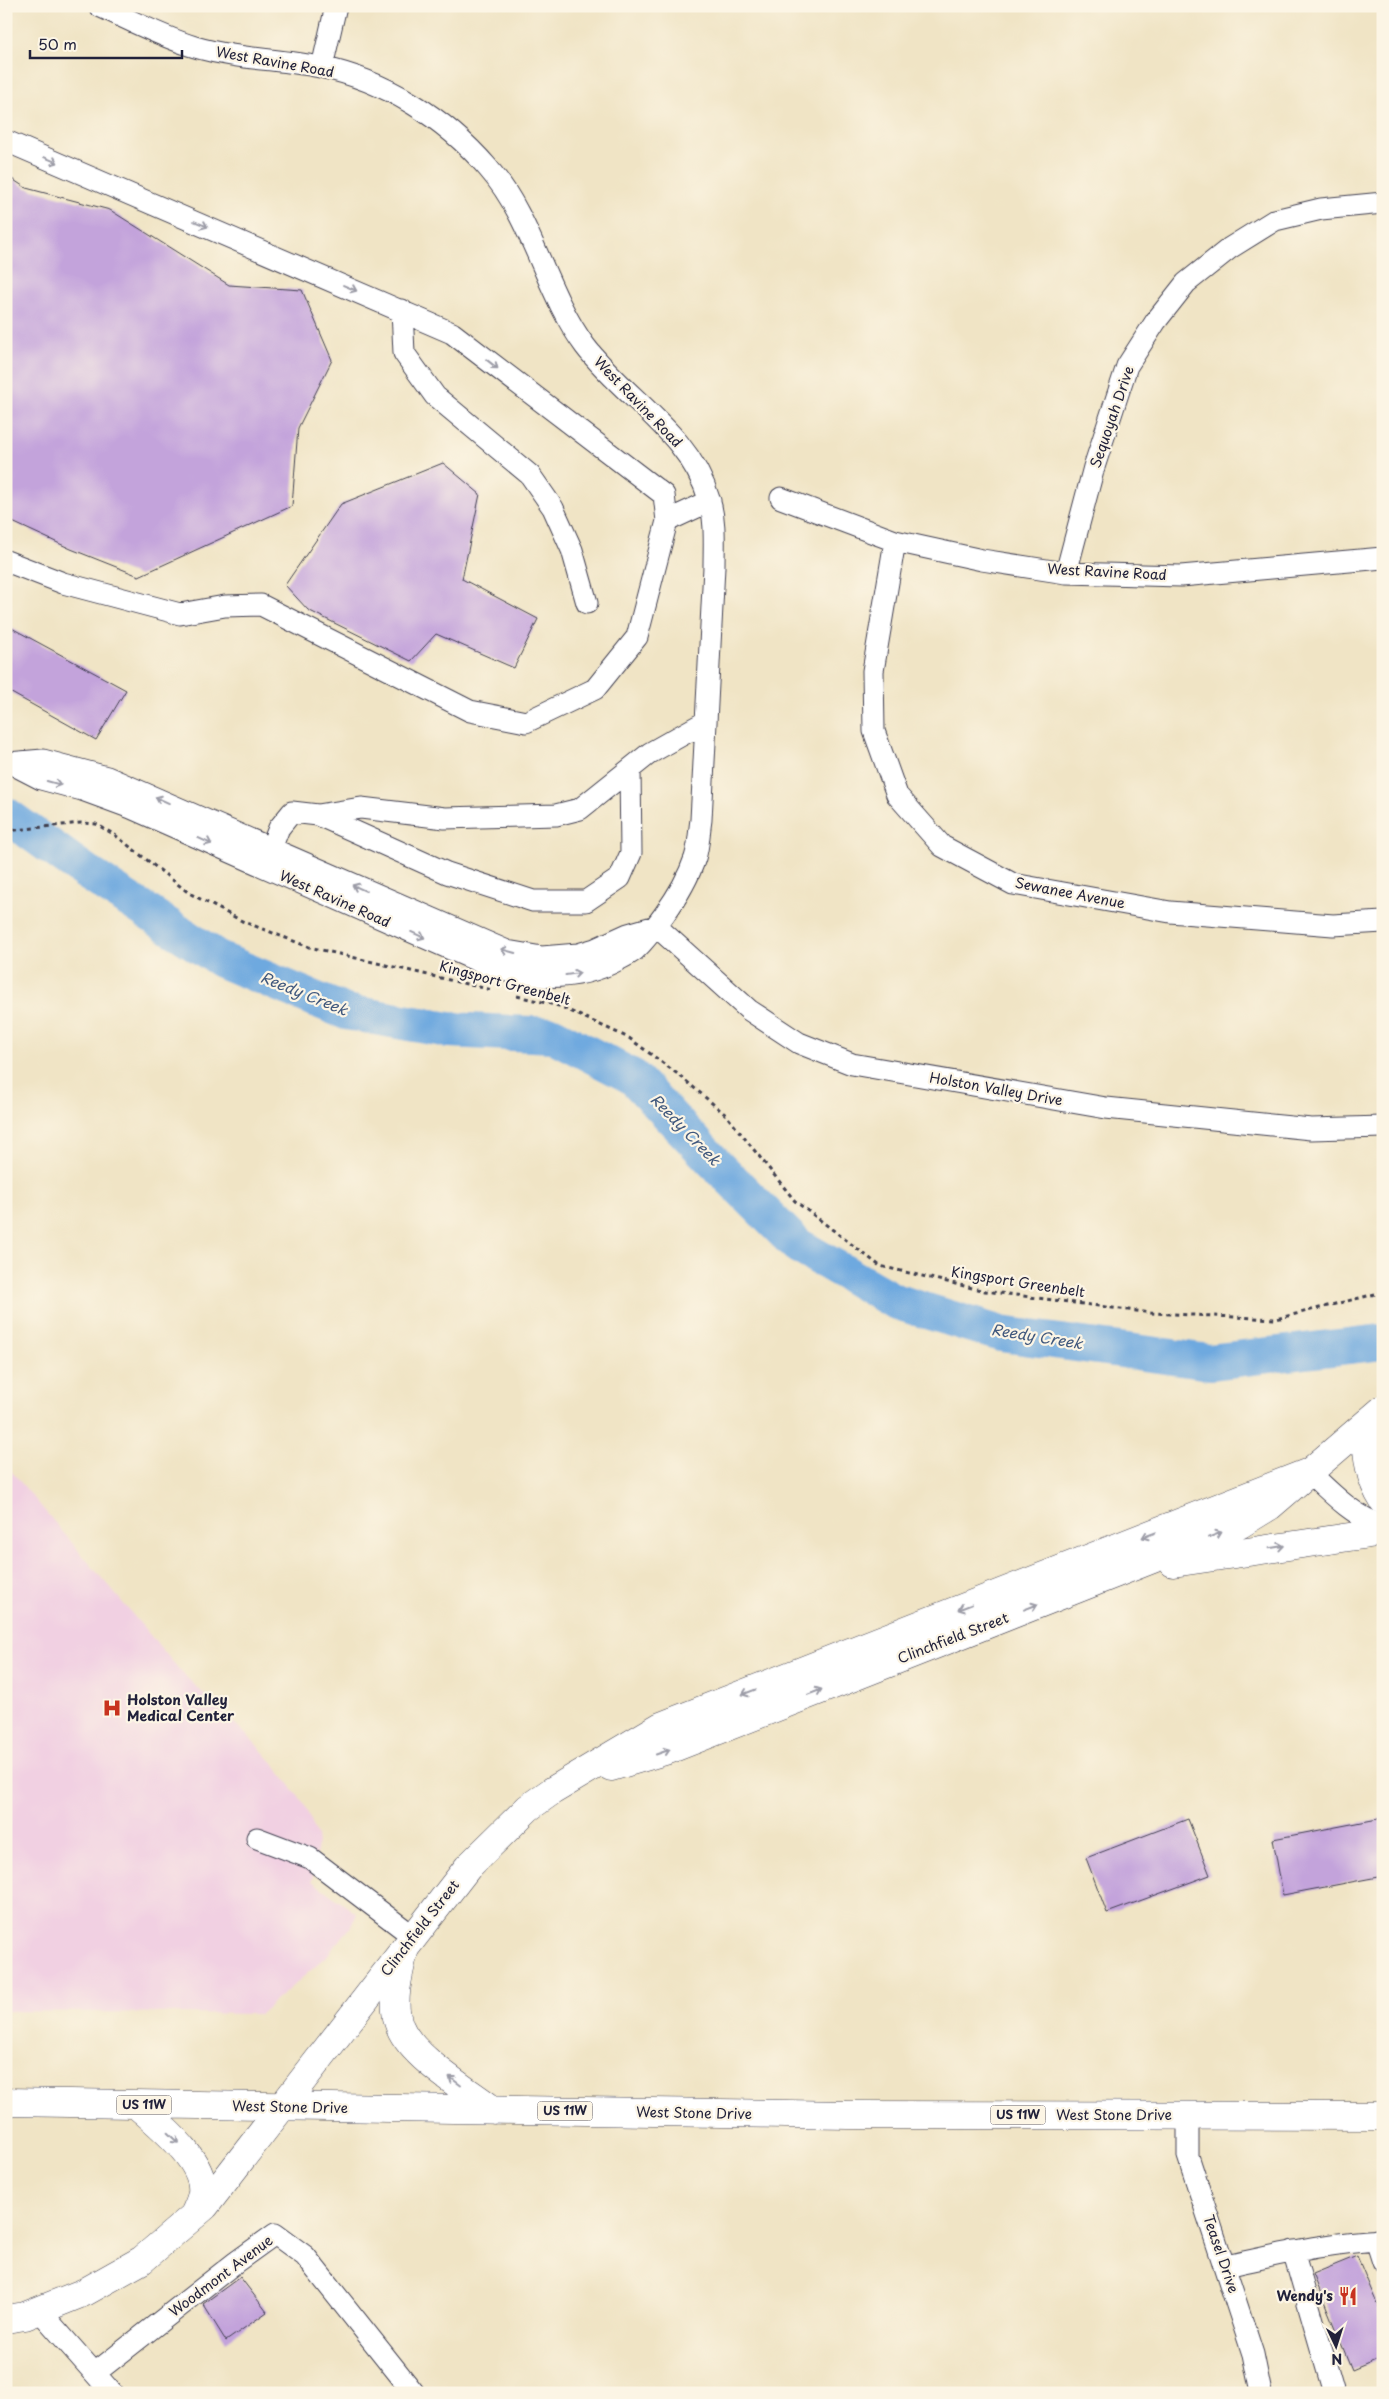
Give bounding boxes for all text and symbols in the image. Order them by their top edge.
scale bar [30,28,182,60]
text: 50 m [38,32,77,55]
street label: West Ravine Road [214,41,336,82]
one-way arrow [43,156,58,166]
one-way arrow [193,219,208,229]
one-way arrow [342,283,357,293]
street label: West Ravine Road [589,351,687,452]
one-way arrow [485,359,499,369]
street label: Sequoyah Drive [1084,363,1139,471]
street label: West Ravine Road [1047,558,1167,585]
one-way arrow [46,778,62,788]
one-way arrow [155,795,170,805]
one-way arrow [197,837,212,847]
street label: West Ravine Road [276,865,394,932]
street label: Sewanee Avenue [1013,872,1127,914]
one-way arrow [352,882,367,892]
one-way arrow [410,931,425,941]
one-way arrow [501,945,517,955]
street label: Kingsport Greenbelt [437,955,573,1010]
water label: Reedy Creek [258,965,352,1021]
one-way arrow [564,969,580,979]
street label: Holston Valley Drive [928,1066,1064,1111]
water label: Reedy Creek [646,1088,727,1171]
street label: Kingsport Greenbelt [950,1261,1087,1302]
water label: Reedy Creek [990,1317,1085,1354]
one-way arrow [1142,1530,1157,1540]
one-way arrow [1207,1530,1222,1539]
one-way arrow [1269,1542,1285,1552]
one-way arrow [1023,1602,1038,1611]
one-way arrow [958,1603,974,1612]
street label: Clinchfield Street [894,1607,1012,1668]
one-way arrow [807,1687,822,1697]
one-way arrow [742,1688,757,1697]
place label: Holston Valley Medical Center [127,1689,235,1726]
hospital icon: Holston Valley Medical Center [101,1697,123,1719]
one-way arrow [655,1746,671,1756]
street label: Clinchfield Street [375,1875,464,1980]
one-way arrow [449,2075,462,2086]
street label: West Stone Drive [232,2095,348,2118]
road number: US 11W [116,2096,172,2114]
street label: West Stone Drive [636,2101,752,2124]
road number: US 11W [538,2102,592,2120]
street label: West Stone Drive [1056,2104,1172,2125]
road number: US 11W [990,2106,1046,2124]
one-way arrow [166,2132,179,2144]
street label: Teasel Drive [1198,2212,1245,2296]
street label: Woodmont Avenue [164,2229,277,2322]
place label: Wendy's [1277,2285,1333,2306]
restaurant icon: Wendy's [1337,2285,1359,2307]
north arrow [1312,2322,1362,2372]
text: N [1331,2349,1343,2370]

